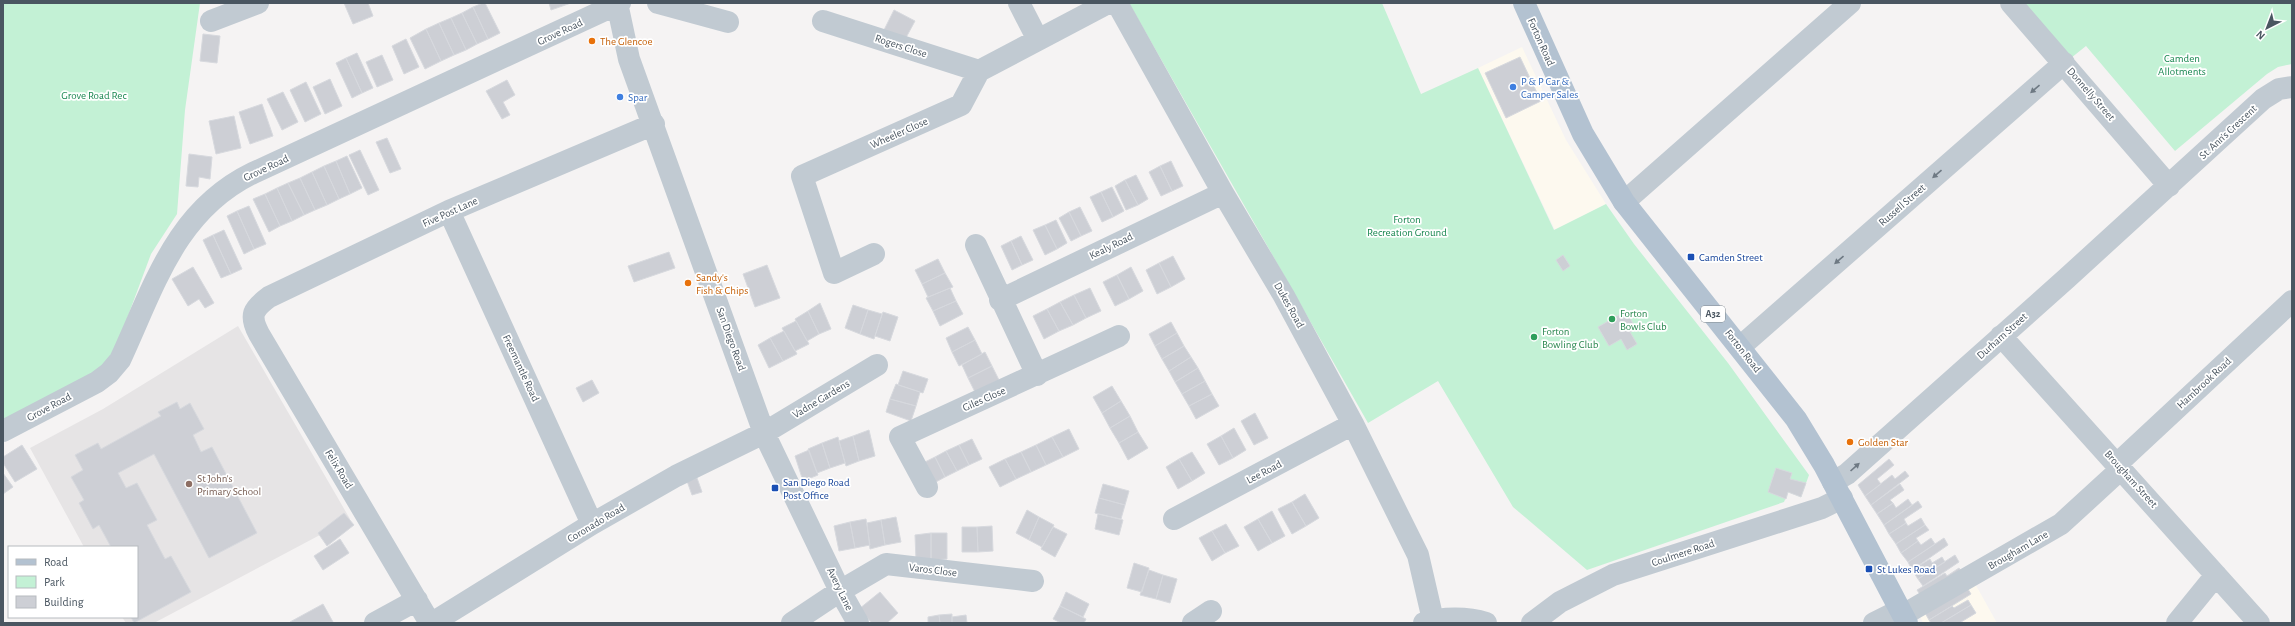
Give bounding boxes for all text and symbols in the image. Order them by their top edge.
north arrow [2247,8,2287,48]
street label: Forton Road [1526,16,1557,68]
street label: Grove Road [536,17,585,47]
text: N [2254,28,2267,42]
street label: Rogers Close [874,32,928,60]
marker: The Glencoe [587,36,597,46]
place label: The Glencoe [600,36,653,47]
park label: Camden Allotments [2158,53,2206,77]
street label: Donnelly Street [2065,65,2117,123]
place label: P & P Car & Camper Sales [1521,76,1578,100]
marker: P & P Car & Camper Sales [1508,82,1518,92]
one-way arrow [2029,84,2040,93]
park label: Grove Road Rec [61,90,127,101]
marker: Spar [615,92,625,102]
place label: Spar [628,92,648,103]
street label: St. Ann's Crescent [2197,102,2259,161]
street label: Wheeler Close [869,115,929,151]
street label: Grove Road [242,153,291,183]
one-way arrow [1931,170,1942,179]
street label: Russell Street [1877,182,1928,228]
street label: Five Post Lane [421,195,479,229]
park label: Forton Recreation Ground [1367,214,1447,238]
street label: Kealy Road [1087,231,1135,261]
marker: Camden Street [1686,252,1696,262]
place label: Camden Street [1699,252,1763,263]
one-way arrow [1833,255,1844,264]
place label: Sandy's Fish & Chips [696,272,748,296]
marker: Sandy's Fish & Chips [683,278,693,288]
street label: Dukes Road [1272,280,1306,330]
street label: San Diego Road [714,306,748,372]
road number: A32 [1701,306,1725,322]
place label: Forton Bowls Club [1620,308,1667,332]
street label: Durham Street [1975,310,2030,361]
marker: Forton Bowls Club [1607,314,1617,324]
place label: Forton Bowling Club [1542,326,1599,350]
street label: Forton Road [1723,327,1763,375]
marker: Forton Bowling Club [1529,332,1539,342]
street label: Freemantle Road [501,333,541,403]
street label: Hambrook Road [2175,355,2233,411]
street label: Vadne Gardens [791,378,851,420]
street label: Giles Close [961,385,1007,413]
street label: Grove Road [25,391,73,423]
marker: Golden Star [1845,437,1855,447]
place label: Golden Star [1858,437,1908,448]
street label: Felix Road [323,448,355,491]
street label: Brougham Street [2103,448,2160,510]
street label: Lee Road [1245,458,1284,486]
one-way arrow [1850,463,1859,472]
place label: St John's Primary School [197,473,261,497]
place label: San Diego Road Post Office [783,477,850,501]
marker: St John's Primary School [184,479,194,489]
marker: San Diego Road Post Office [770,483,780,493]
street label: Coronado Road [565,501,627,544]
street label: Brougham Lane [1986,528,2050,572]
street label: Coulmere Road [1650,538,1716,568]
legend [8,546,138,618]
text: Road [44,556,68,568]
street label: Varos Close [908,562,958,578]
marker: St Lukes Road [1864,564,1874,574]
place label: St Lukes Road [1877,564,1936,575]
street label: Avery Lane [825,566,855,612]
text: Park [44,576,65,588]
text: Building [44,596,84,608]

